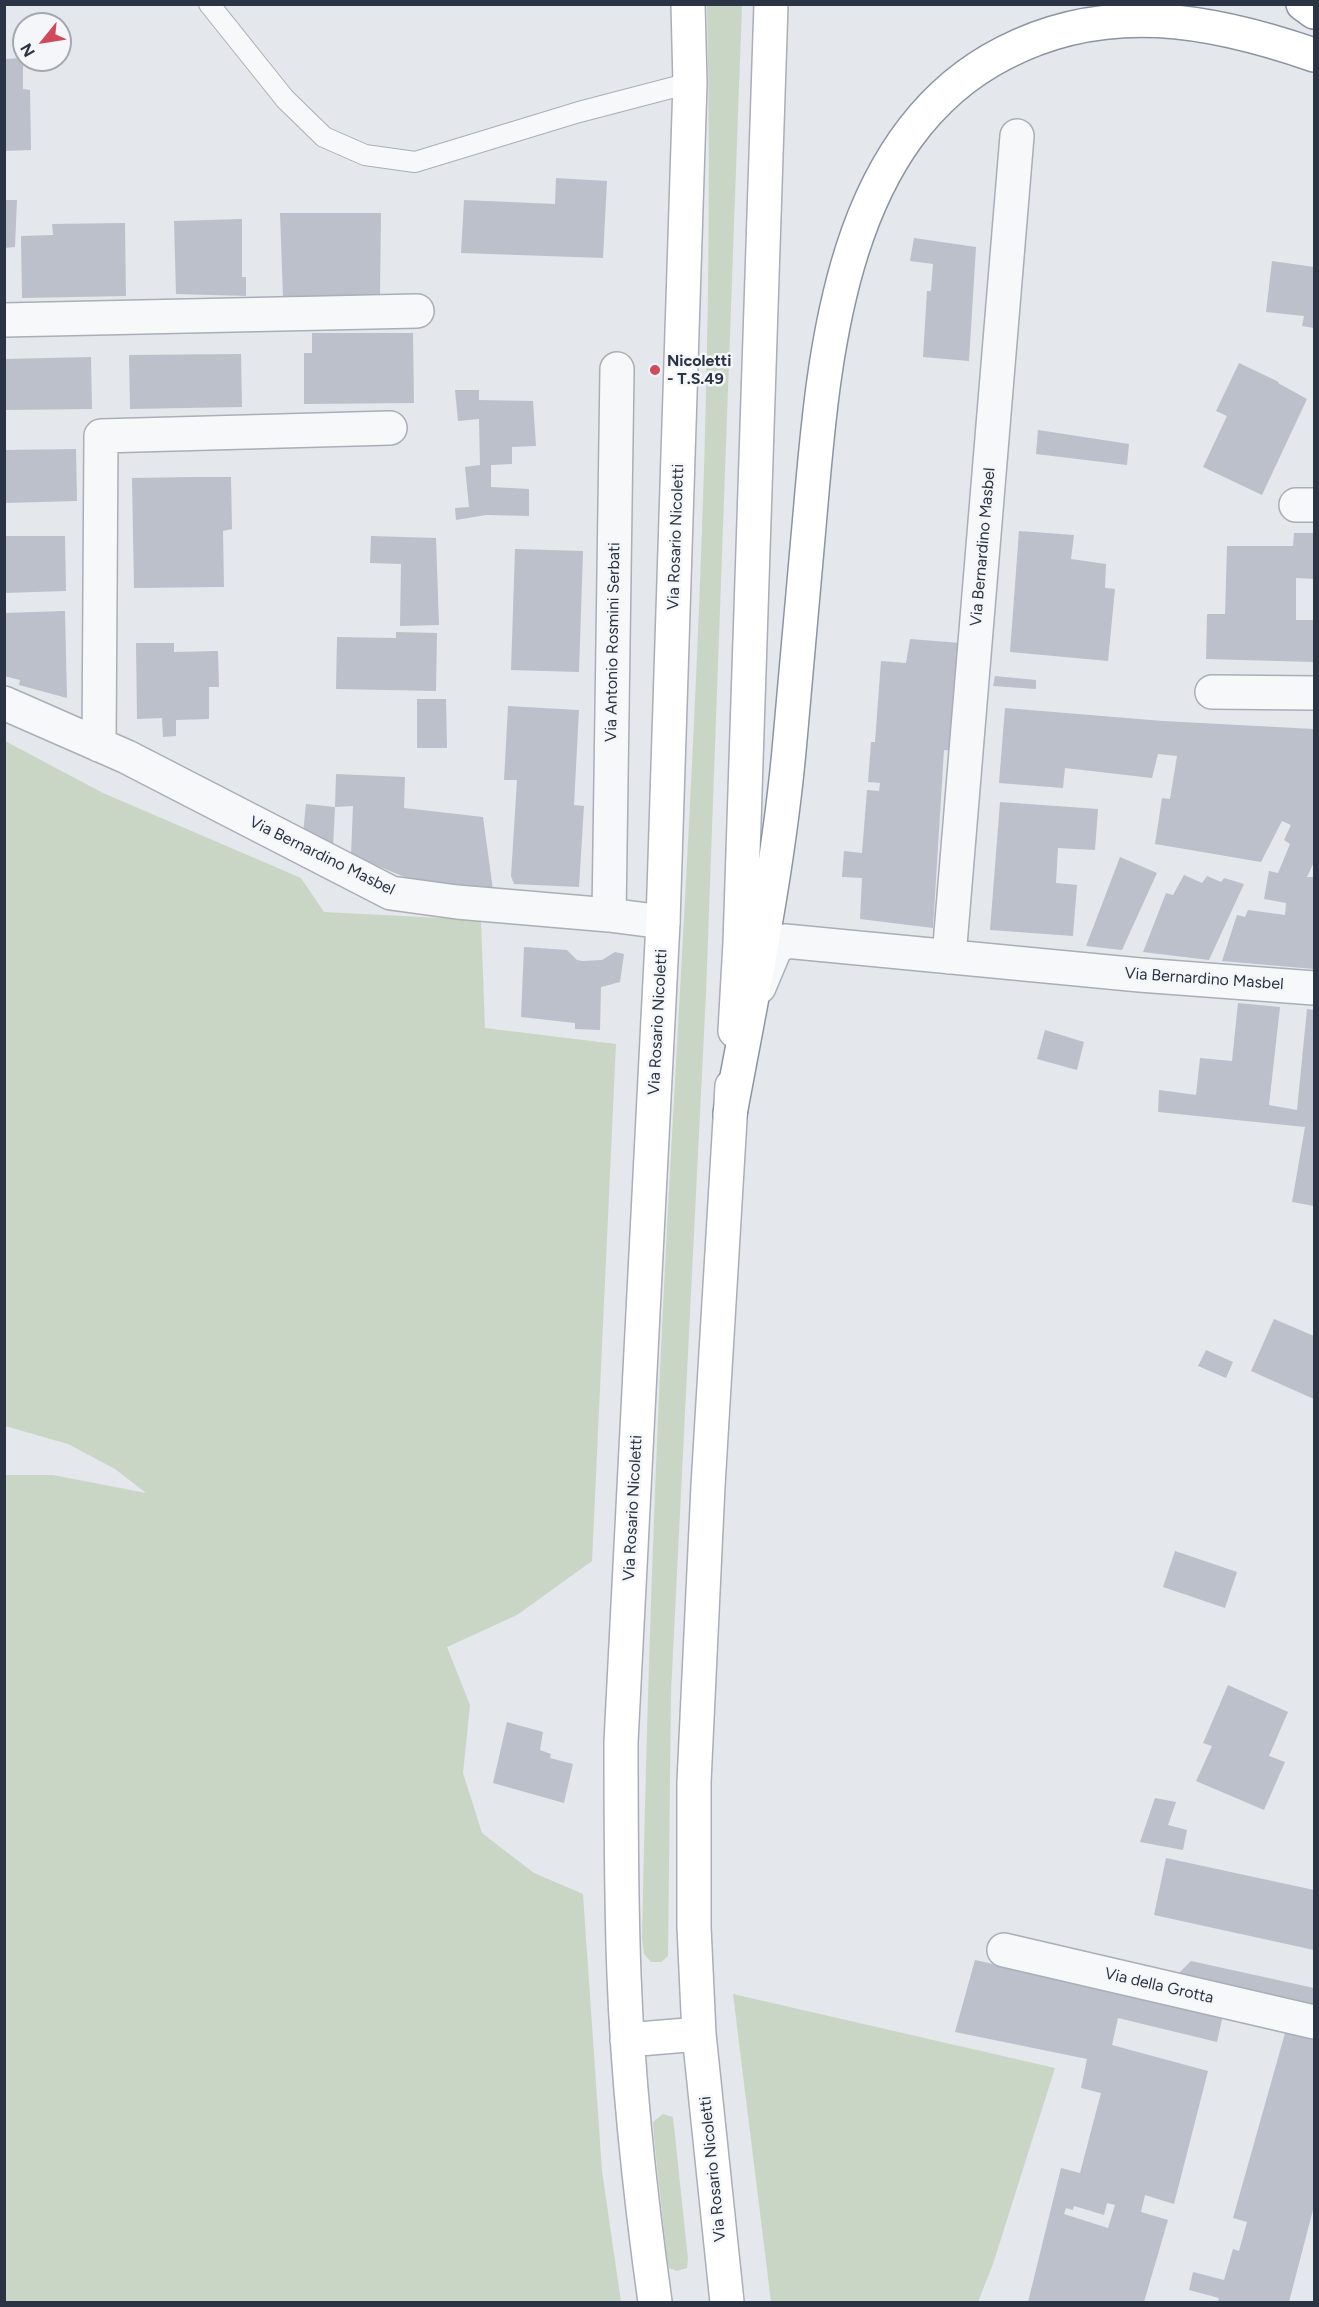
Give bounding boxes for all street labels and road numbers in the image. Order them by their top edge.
street label: Via Rosario Nicoletti [664,464,688,610]
street label: Via Bernardino Masbel [966,467,1000,627]
street label: Via Antonio Rosmini Serbati [602,542,624,742]
street label: Via Bernardino Masbel [246,812,398,900]
street label: Via Rosario Nicoletti [645,948,671,1096]
street label: Via Bernardino Masbel [1124,964,1284,994]
street label: Via Rosario Nicoletti [620,1434,646,1582]
street label: Via della Grotta [1103,1964,1215,2008]
street label: Via Rosario Nicoletti [696,2095,730,2243]

